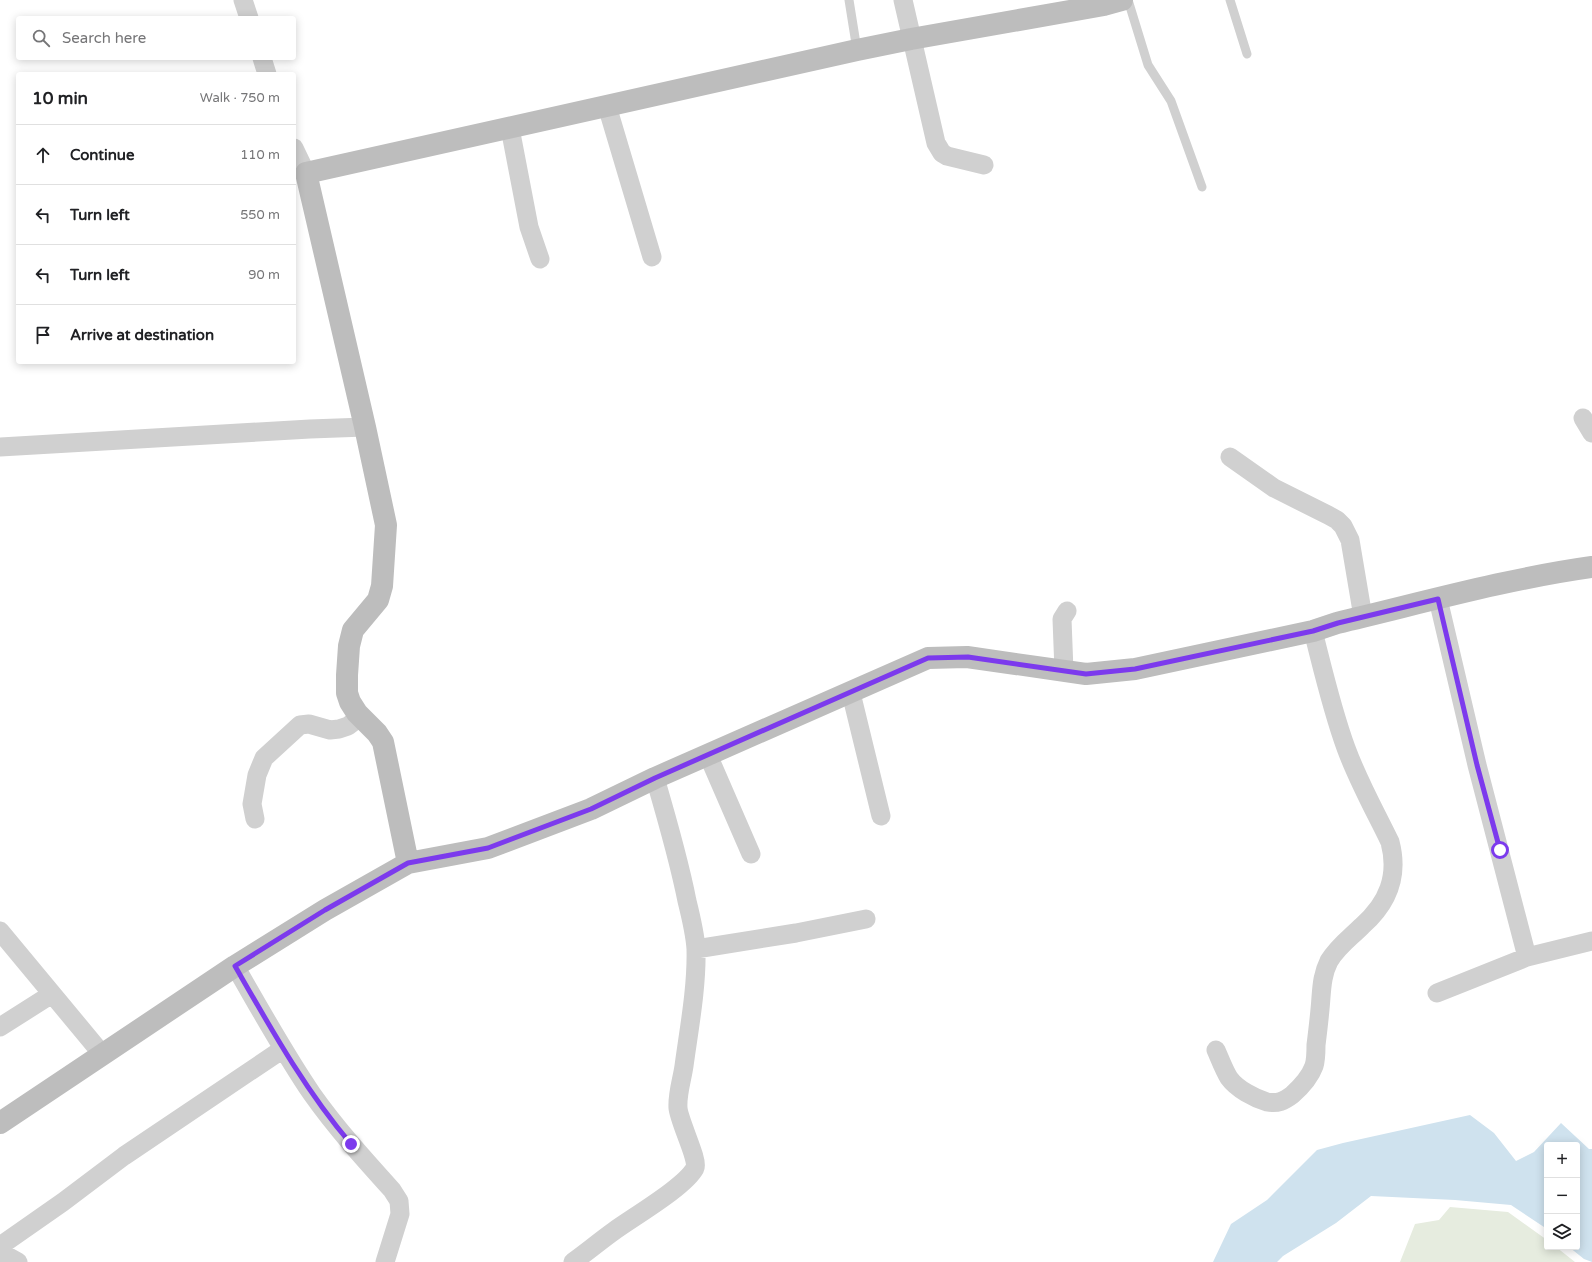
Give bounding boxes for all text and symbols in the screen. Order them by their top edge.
search box [16,16,296,60]
icon: search [30,27,52,49]
text: Search here [62,29,146,47]
text: 10 min [32,88,88,109]
text: Walk · 750 m [200,90,280,106]
icon: ahead [32,144,54,166]
text: Continue [70,146,134,164]
text: 110 m [240,147,280,163]
icon: left [32,204,54,226]
text: Turn left [70,206,130,224]
text: 550 m [240,207,280,223]
icon: left [32,264,54,286]
text: Turn left [70,266,130,284]
text: 90 m [248,267,280,283]
icon: arrive [32,324,54,346]
text: Arrive at destination [70,326,214,344]
route start [1491,841,1509,859]
route end [342,1135,360,1153]
map controls [1544,1142,1580,1250]
button: + [1544,1142,1580,1178]
button: − [1544,1178,1580,1214]
button: layers [1544,1214,1580,1250]

